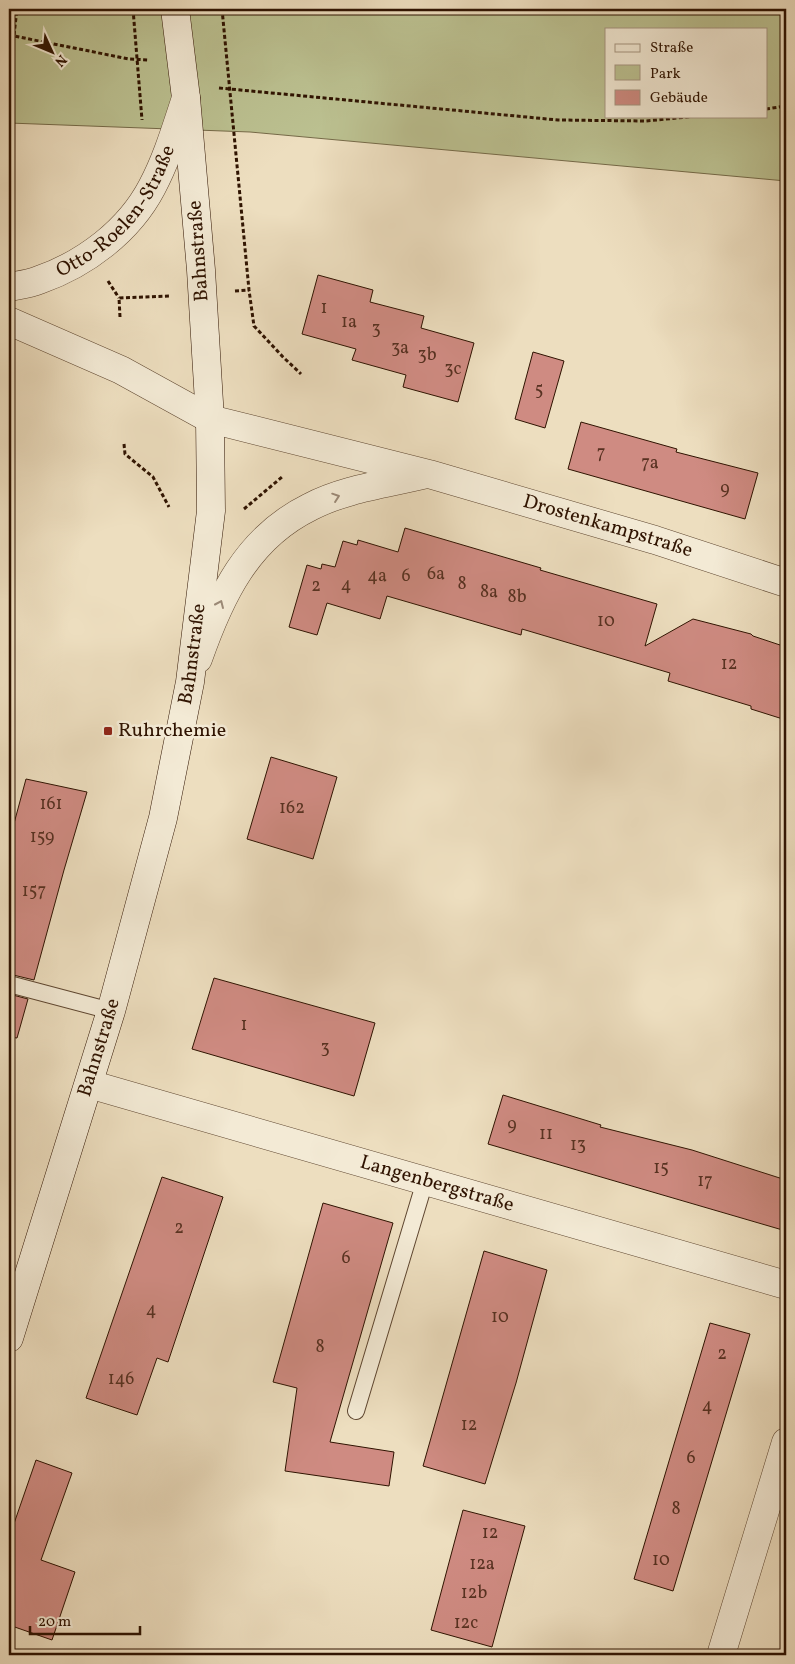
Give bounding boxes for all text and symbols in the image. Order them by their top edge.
north arrow [28,28,78,78]
legend [605,28,768,118]
text: Straße [650,38,693,59]
text: N [50,50,71,70]
text: Park [650,64,681,85]
text: Gebäude [650,88,708,109]
street label: Otto-Roelen-Straße [52,141,183,285]
street label: Bahnstraße [181,199,217,303]
house number: 1 [321,296,327,321]
house number: 1a [341,310,357,335]
house number: 3 [371,317,381,342]
house number: 3a [391,336,409,361]
house number: 3b [417,343,437,368]
house number: 3c [444,357,462,382]
house number: 5 [535,378,543,403]
house number: 7 [597,441,605,466]
house number: 7a [641,451,659,476]
house number: 9 [720,477,730,502]
street label: Drostenkampstraße [519,488,696,565]
one-way arrow [331,493,339,503]
house number: 6a [427,562,445,587]
house number: 4a [367,564,387,589]
house number: 6 [401,564,411,589]
house number: 8 [457,572,467,597]
house number: 4 [341,573,351,598]
house number: 2 [311,574,321,599]
house number: 8a [480,580,498,605]
house number: 8b [508,585,527,610]
one-way arrow [214,600,225,609]
street label: Bahnstraße [172,602,213,707]
house number: 10 [597,609,615,634]
house number: 12 [721,652,737,677]
place label: Ruhrchemie [118,717,226,745]
marker: Ruhrchemie [102,725,114,737]
house number: 161 [39,792,63,817]
house number: 162 [279,796,305,821]
house number: 159 [30,825,54,850]
house number: 157 [22,879,46,904]
street label: Bahnstraße [71,995,128,1101]
house number: 1 [241,1013,247,1038]
house number: 3 [320,1036,330,1061]
house number: 9 [507,1113,517,1138]
house number: 11 [539,1122,553,1147]
house number: 13 [570,1133,586,1158]
street label: Langenbergstraße [356,1149,517,1220]
house number: 15 [653,1156,669,1181]
house number: 17 [697,1169,713,1194]
house number: 2 [174,1216,184,1241]
house number: 6 [341,1246,351,1271]
house number: 4 [146,1298,156,1323]
house number: 10 [491,1305,509,1330]
house number: 8 [315,1335,325,1360]
house number: 2 [717,1342,727,1367]
house number: 146 [108,1367,134,1392]
house number: 4 [702,1394,712,1419]
house number: 12 [461,1413,477,1438]
house number: 6 [686,1446,696,1471]
house number: 8 [671,1497,681,1522]
house number: 12 [482,1521,498,1546]
house number: 10 [652,1548,670,1573]
house number: 12a [469,1552,495,1577]
house number: 12b [461,1581,487,1606]
scale bar [30,1604,140,1636]
house number: 12c [454,1611,478,1636]
text: 20 m [38,1612,71,1633]

